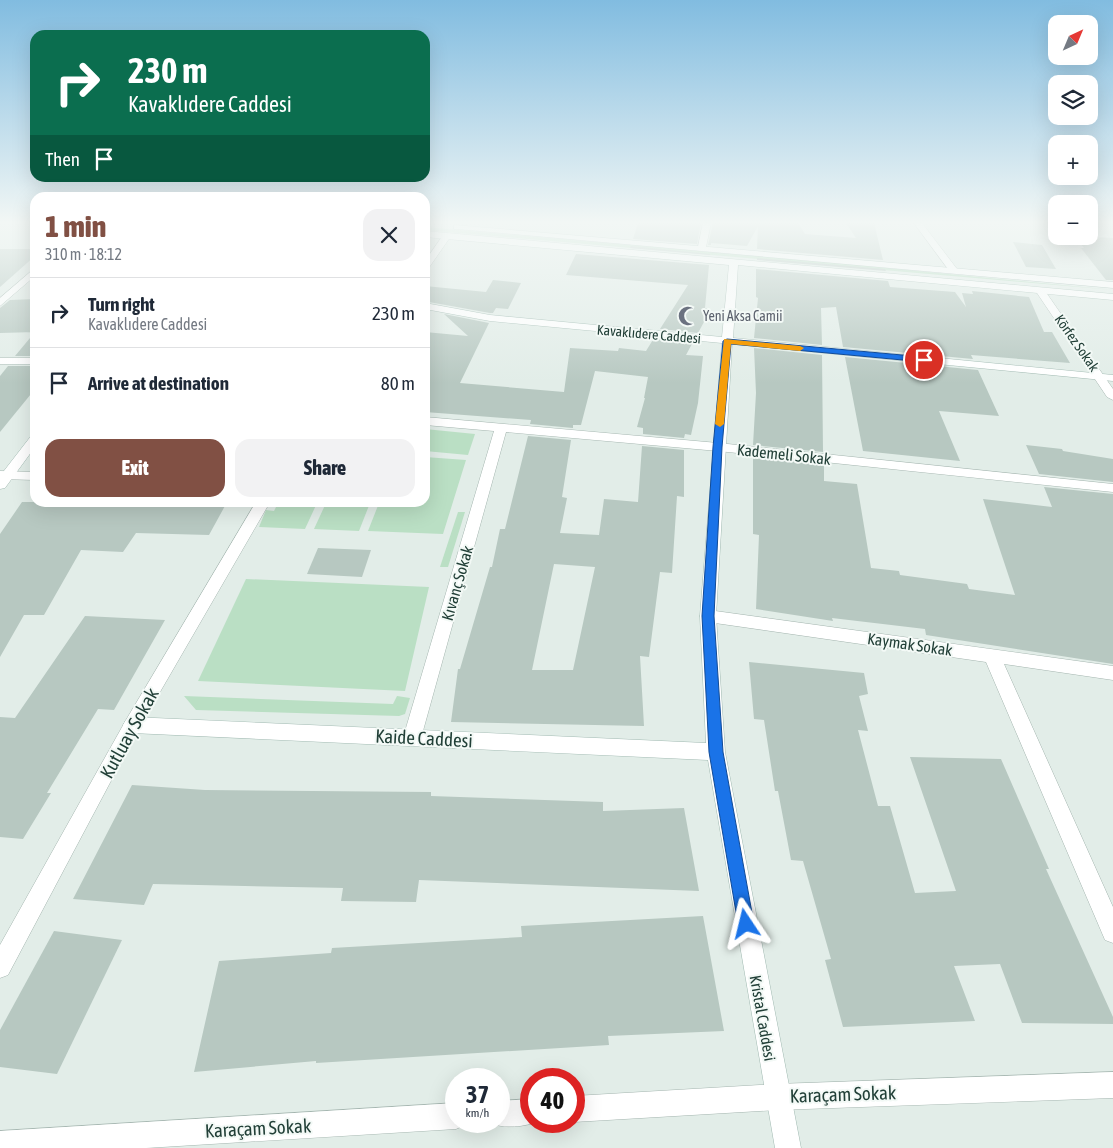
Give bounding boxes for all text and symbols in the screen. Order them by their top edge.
north arrow [1048,15,1098,65]
map controls [1048,15,1098,245]
icon: right [45,50,110,115]
text: 230 m [128,50,207,90]
button: layers [1048,75,1098,125]
text: Kavaklıdere Caddesi [128,91,292,117]
button: + [1048,135,1098,185]
icon: arrive [90,145,118,173]
text: Then [45,148,80,170]
button: − [1048,195,1098,245]
text: 1 min [45,209,106,243]
button: close [363,209,415,261]
text: 310 m · 18:12 [45,245,122,263]
text: Turn right [88,293,155,315]
icon: right [45,299,73,327]
text: 230 m [372,302,415,324]
mosque icon: Yeni Aksa Camii [677,305,699,327]
place label: Yeni Aksa Camii [703,308,782,324]
street label: Körfez Sokak [1052,312,1102,374]
text: Kavaklıdere Caddesi [88,315,207,333]
street label: Kavaklıdere Caddesi [596,321,702,347]
pin [903,339,945,381]
icon: arrive [910,346,938,374]
icon: arrive [45,369,73,397]
text: Arrive at destination [88,372,229,394]
text: 80 m [381,372,415,394]
button: Exit [45,439,225,497]
button: Share [235,439,415,497]
street label: Kademeli Sokak [736,440,832,468]
street label: Kıvanç Sokak [438,543,477,623]
street label: Kaymak Sokak [866,629,954,660]
street label: Kutluay Sokak [95,684,163,782]
street label: Kaide Caddesi [375,724,473,752]
position arrow [719,897,771,949]
street label: Kristal Caddesi [747,974,779,1062]
speed limit sign: 40 [520,1068,585,1133]
text: 37 [466,1080,489,1108]
street label: Karaçam Sokak [789,1081,897,1107]
text: km/h [466,1106,489,1120]
street label: Karaçam Sokak [204,1114,312,1142]

